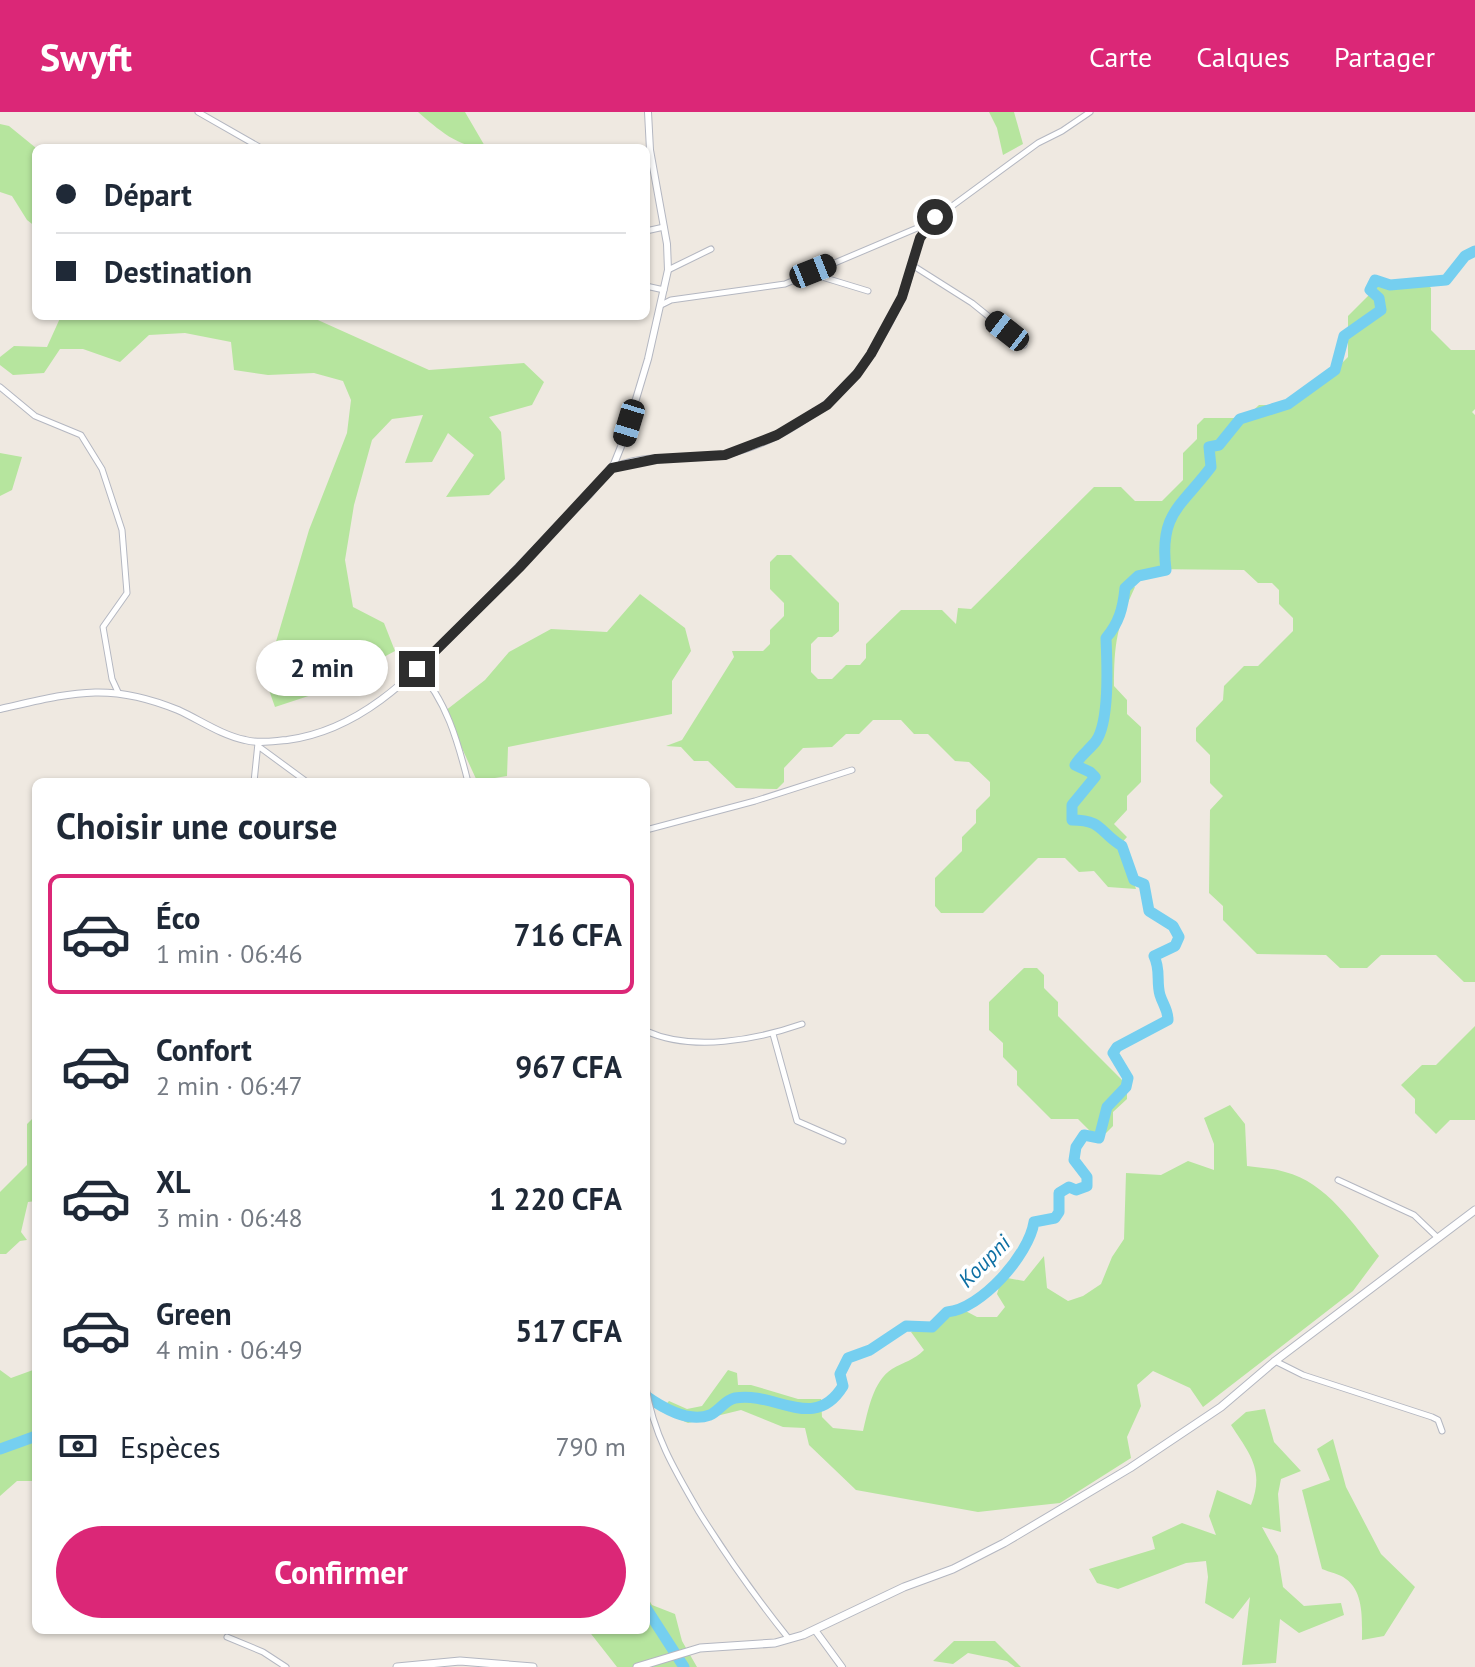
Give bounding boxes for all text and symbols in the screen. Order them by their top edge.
text: Swyft [40,32,132,81]
text: Carte [1089,38,1152,75]
text: Calques [1196,38,1290,75]
text: Partager [1334,38,1435,75]
text: Départ [104,175,192,214]
route start [917,199,953,235]
car [786,251,840,291]
text: Destination [104,252,252,291]
car [981,307,1033,355]
car [611,397,647,449]
callout: 2 min [257,641,389,697]
text: 2 min [290,651,354,684]
route end [399,651,435,687]
text: Choisir une course [56,802,338,849]
icon: car [60,898,132,970]
text: Éco [156,898,200,937]
text: 716 CFA [514,915,622,954]
text: 1 min · 06:46 [156,937,303,970]
icon: car [60,1030,132,1102]
text: Confort [156,1030,252,1069]
text: 967 CFA [515,1047,622,1086]
text: 2 min · 06:47 [156,1069,303,1102]
icon: car [60,1162,132,1234]
text: XL [156,1162,190,1201]
text: 1 220 CFA [489,1179,622,1218]
text: 3 min · 06:48 [156,1201,303,1234]
water label: Koupni [952,1228,1017,1293]
icon: car [60,1294,132,1366]
text: Green [156,1294,231,1333]
text: 517 CFA [515,1311,622,1350]
text: 4 min · 06:49 [156,1333,303,1366]
icon: cash [56,1424,100,1468]
text: Espèces [120,1427,221,1466]
text: 790 m [555,1430,626,1463]
button: Confirmer [56,1526,626,1618]

